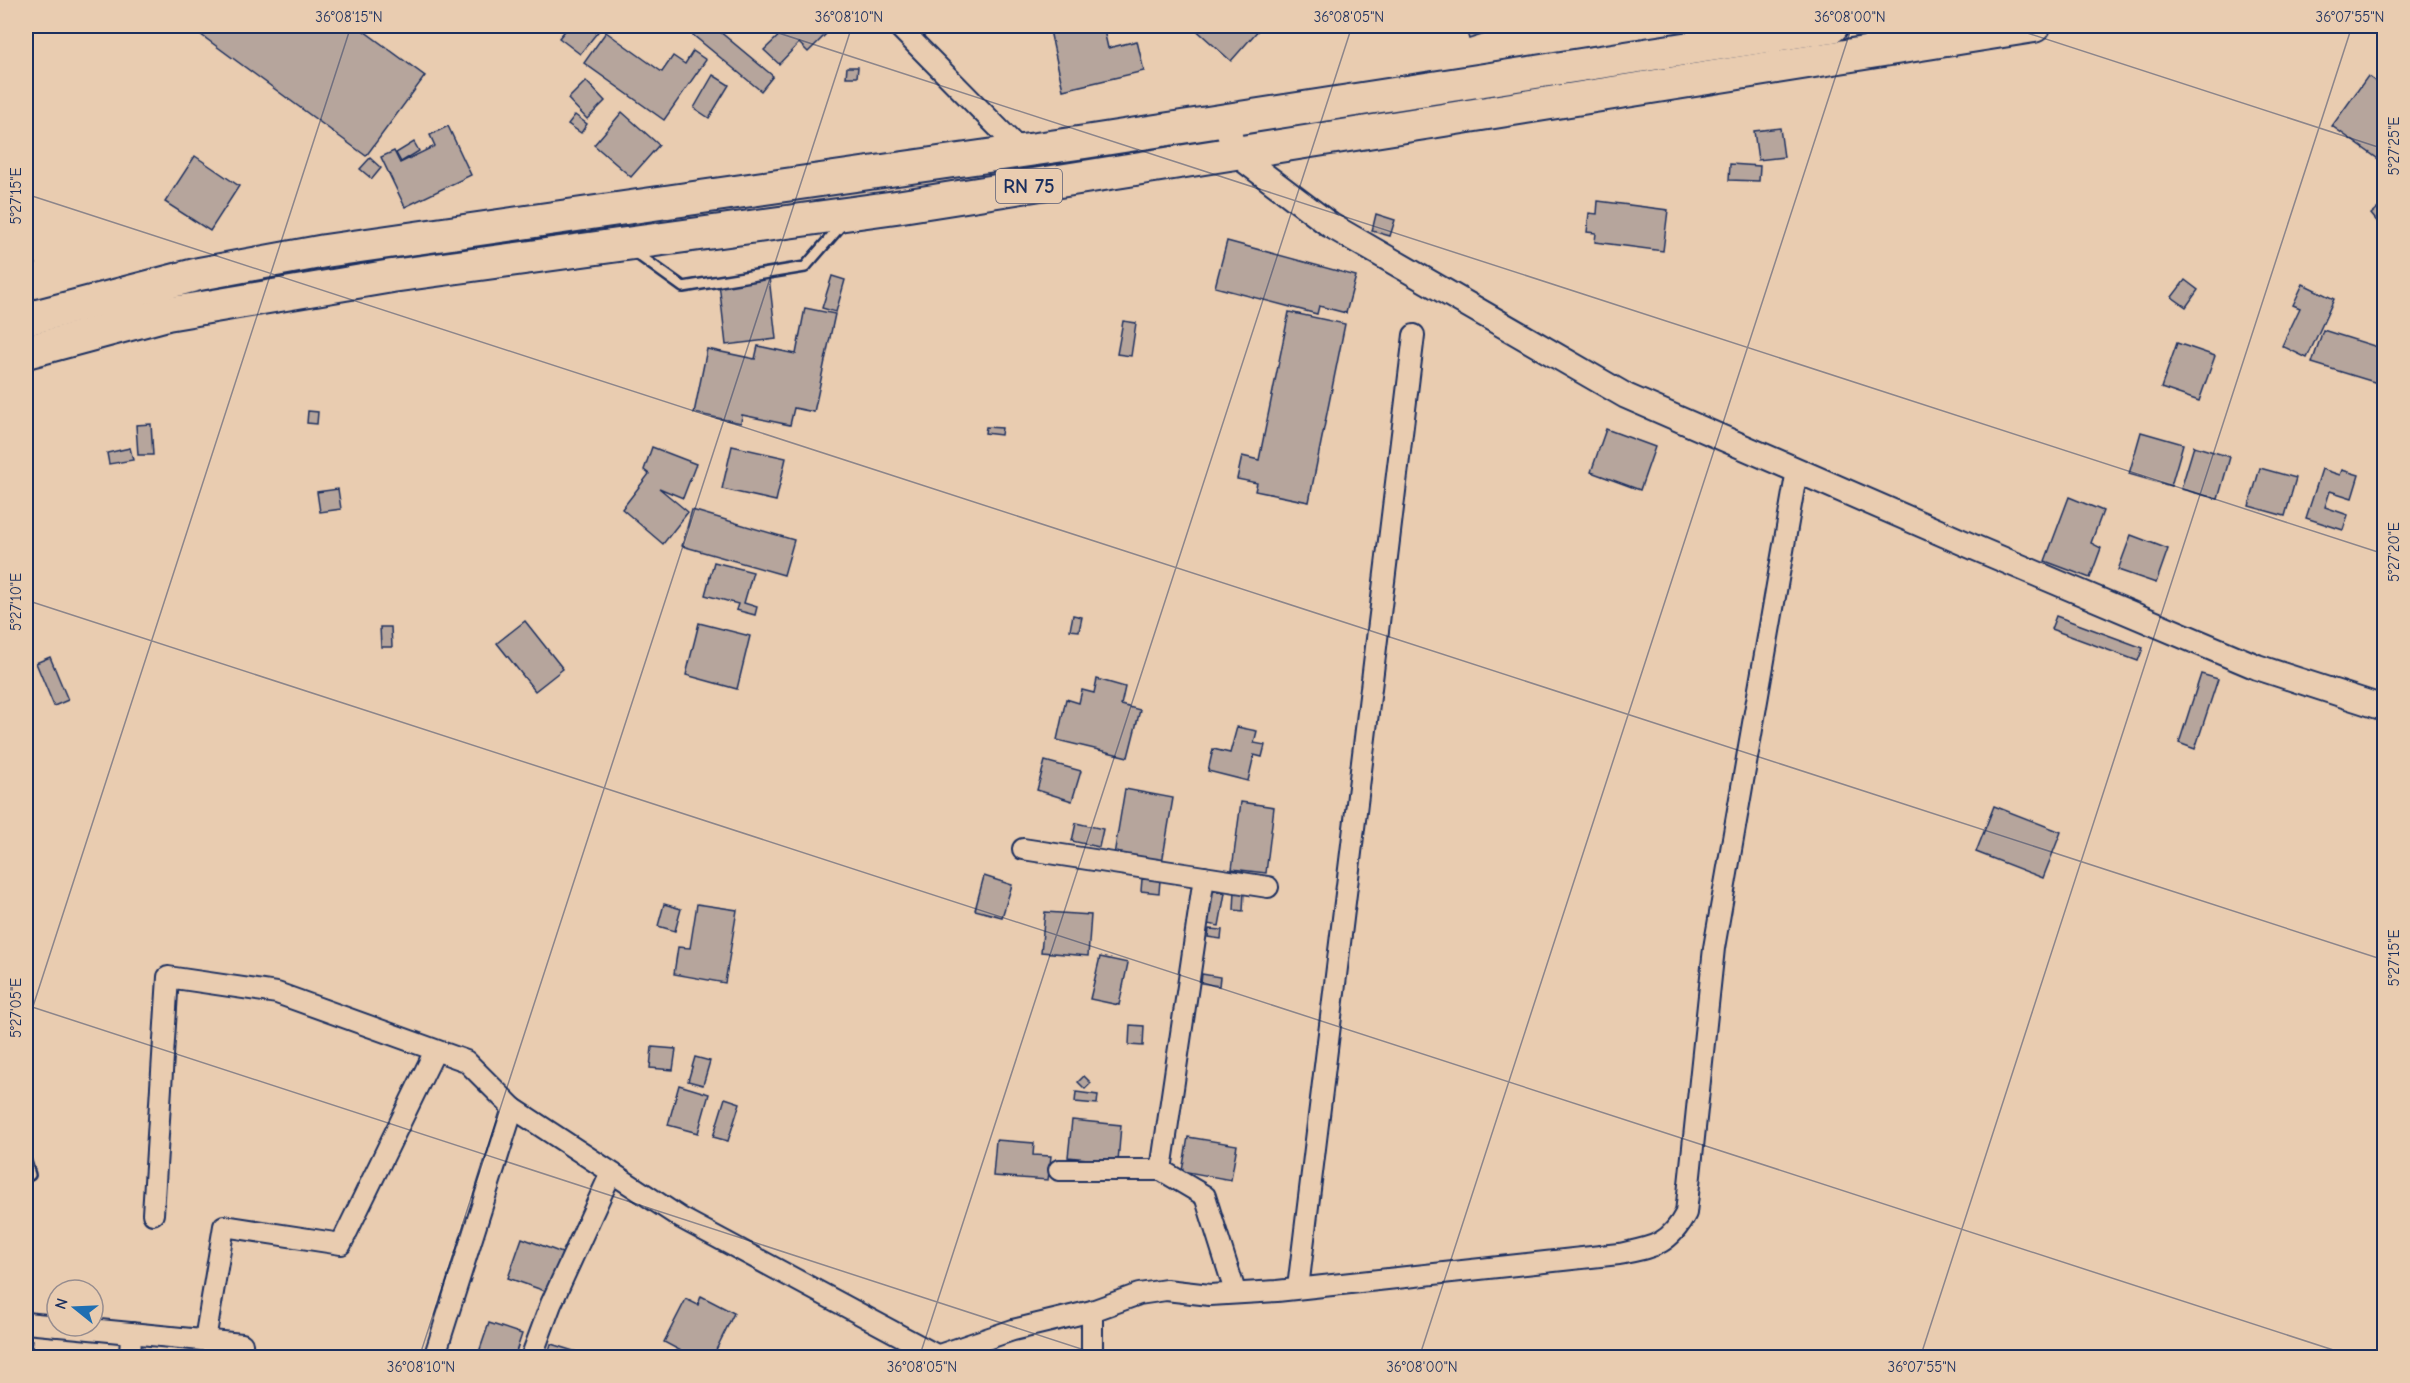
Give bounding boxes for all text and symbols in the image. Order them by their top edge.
text: 36°08'15"N [315,8,383,26]
text: 36°08'10"N [815,8,883,26]
text: 36°08'05"N [1314,8,1384,26]
text: 36°08'00"N [1814,8,1886,26]
text: 36°07'55"N [2316,8,2384,26]
text: 5°27'25"E [2385,117,2403,175]
text: 5°27'15"E [7,168,25,224]
road number: RN 75 [996,169,1062,203]
text: 5°27'20"E [2385,522,2403,582]
text: 5°27'10"E [7,573,25,631]
text: 5°27'15"E [2385,930,2403,986]
text: 5°27'05"E [7,978,25,1038]
north arrow [45,1278,105,1338]
text: N [52,1296,72,1311]
text: 36°08'10"N [387,1358,455,1376]
text: 36°08'05"N [887,1358,957,1376]
text: 36°08'00"N [1386,1358,1458,1376]
text: 36°07'55"N [1888,1358,1956,1376]

